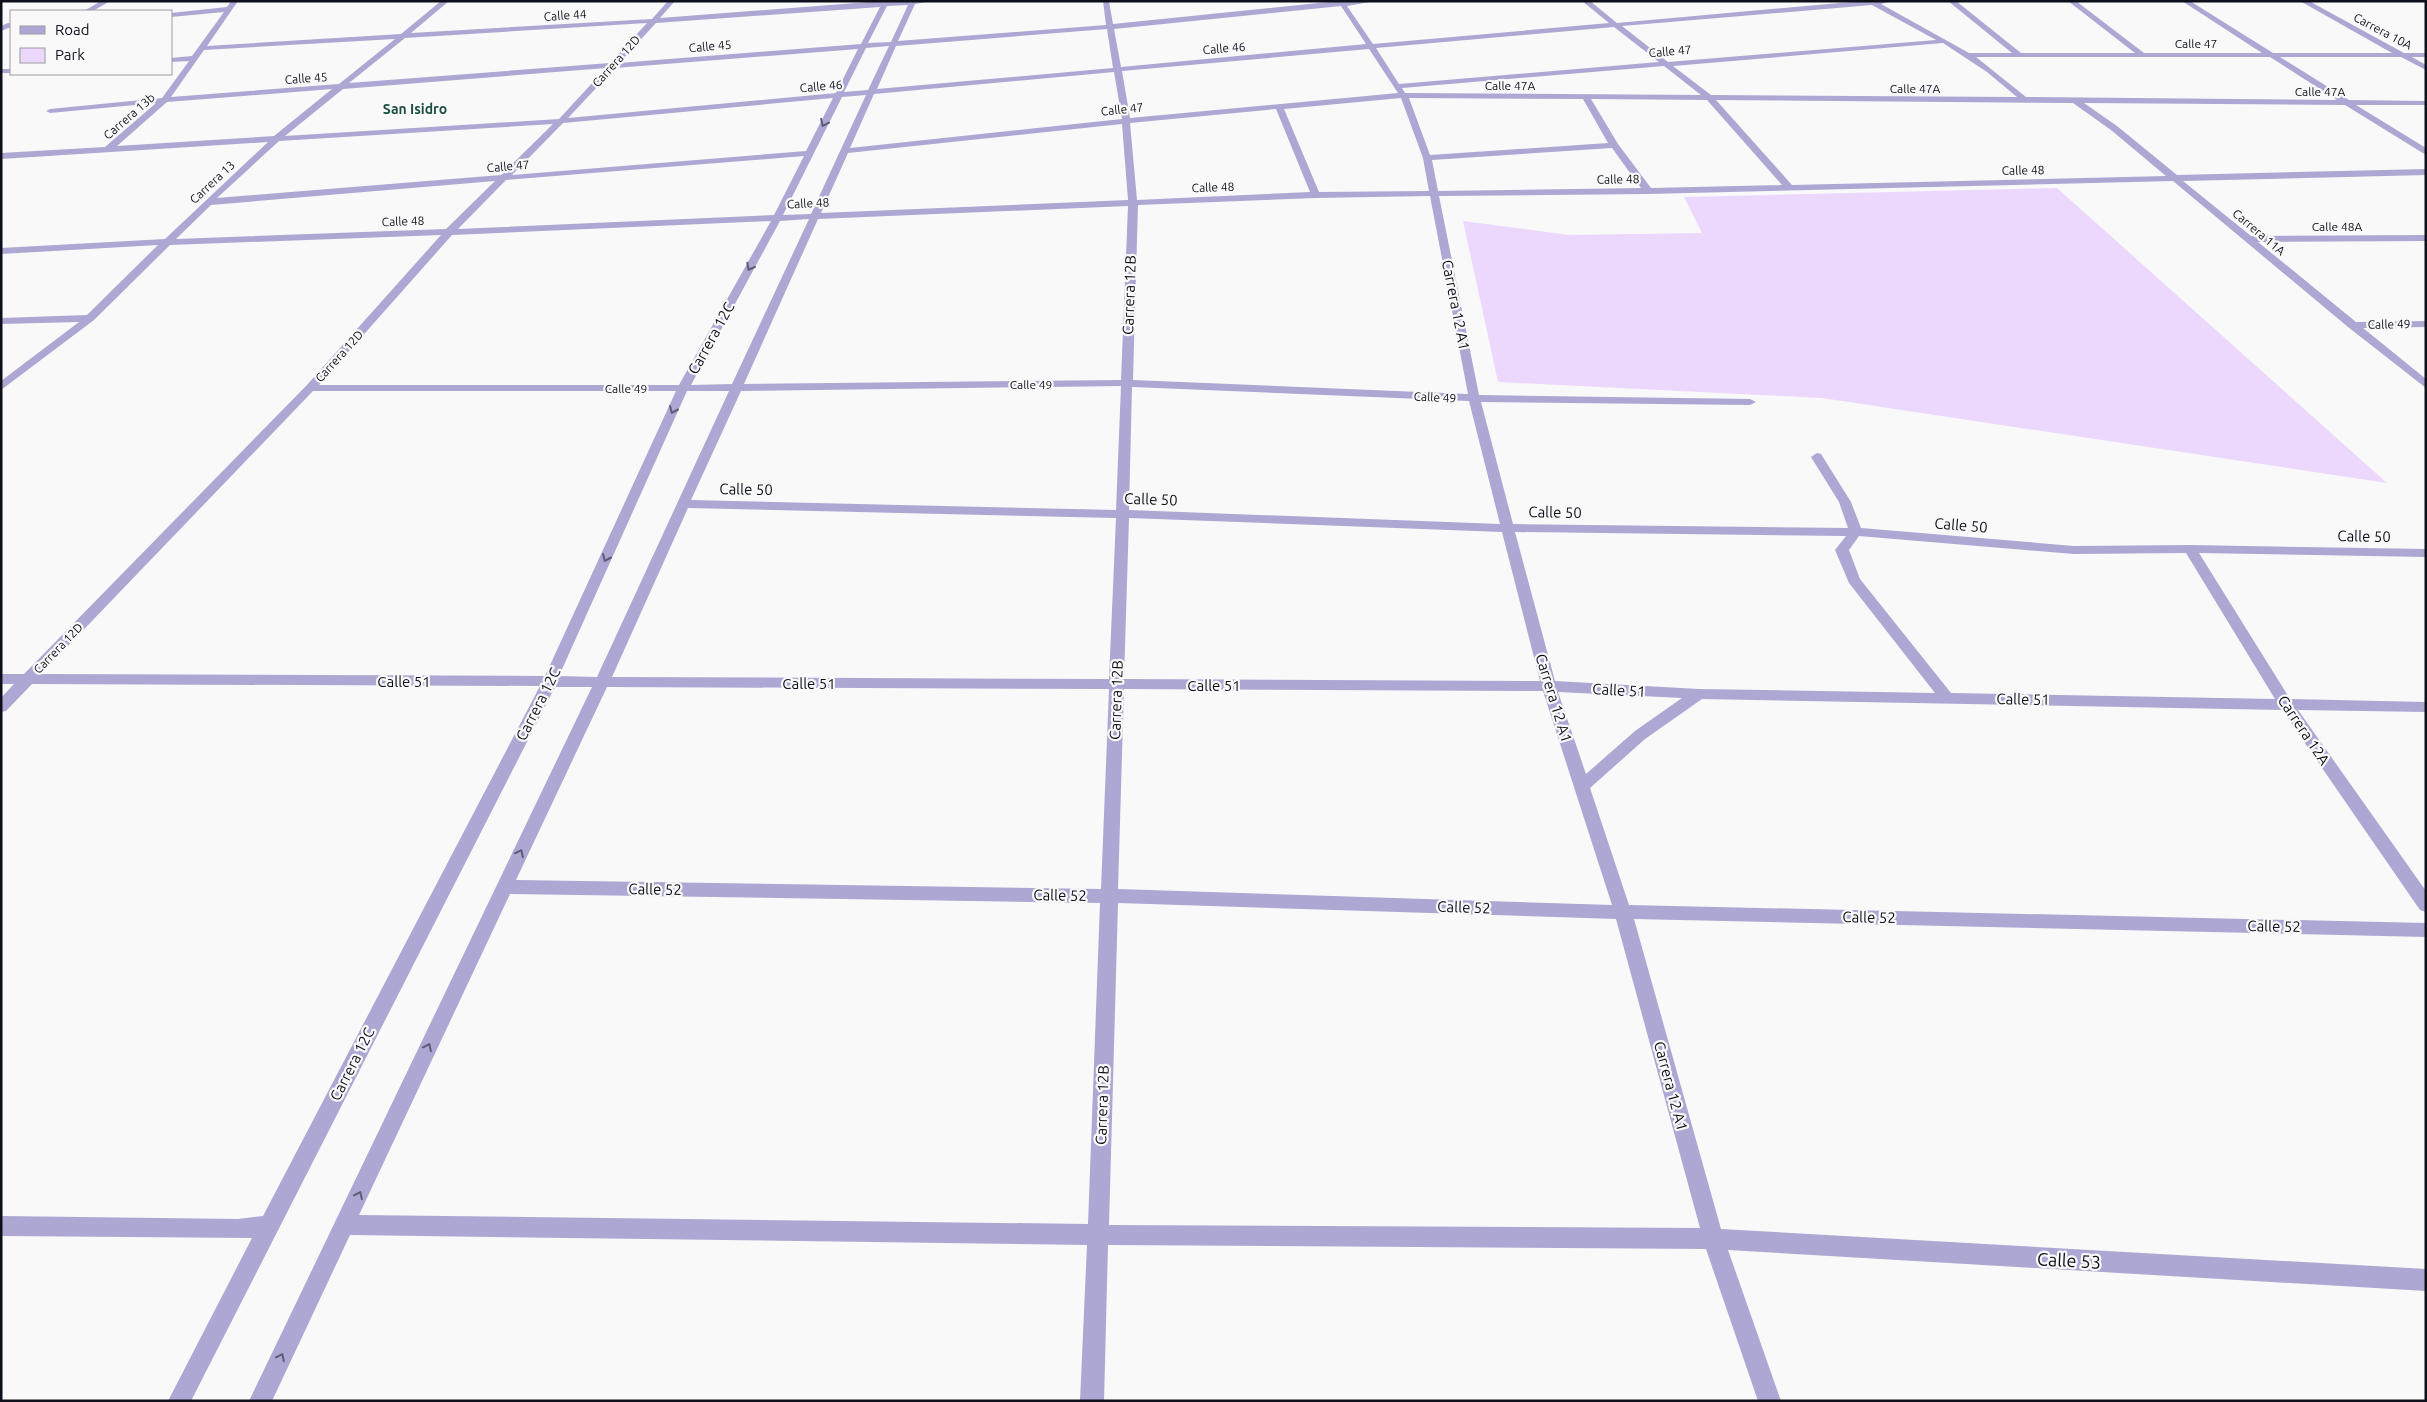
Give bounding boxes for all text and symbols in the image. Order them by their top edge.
street label: Calle 44 [543,7,587,23]
legend [10,10,172,75]
street label: Carrera 10A [2352,10,2414,52]
text: Road [55,21,90,38]
street label: Carrera 12D [590,33,642,89]
street label: Calle 47 [2175,37,2217,50]
street label: Calle 45 [688,38,732,54]
street label: Calle 46 [1202,40,1246,56]
street label: Calle 47 [1648,43,1692,59]
text: Park [55,46,85,63]
street label: Calle 45 [284,70,328,86]
street label: Calle 46 [799,78,843,94]
street label: Calle 47A [1485,79,1535,92]
street label: Calle 47A [1890,82,1940,95]
street label: Calle 47A [2295,85,2345,98]
street label: Carrera 13b [101,90,157,142]
street label: Calle 47 [1100,100,1144,118]
district label: San Isidro [383,101,447,117]
one-way arrow [820,118,830,127]
street label: Carrera 13 [187,158,237,206]
street label: Calle 47 [486,158,530,174]
street label: Calle 48 [2002,163,2045,177]
street label: Calle 48 [1597,172,1640,186]
street label: Calle 48 [1191,180,1235,194]
street label: Calle 48 [786,195,830,211]
street label: Carrera 11A [2230,206,2288,258]
street label: Calle 48 [381,214,425,228]
street label: Calle 48A [2312,220,2362,233]
street label: Carrera 12B [1119,255,1139,335]
street label: Carrera 12 A1 [1439,258,1473,352]
one-way arrow [746,262,756,271]
street label: Carrera 12C [684,299,738,377]
street label: Calle 49 [2368,317,2410,331]
street label: Carrera 12D [313,328,365,384]
street label: Calle 49 [1010,378,1052,391]
street label: Calle 49 [605,382,647,395]
street label: Calle 49 [1413,389,1457,405]
one-way arrow [669,405,679,414]
street label: Calle 50 [719,480,773,498]
street label: Calle 50 [1124,490,1178,508]
street label: Calle 50 [1528,503,1582,521]
street label: Calle 50 [1934,514,1988,536]
street label: Calle 50 [2337,527,2391,545]
one-way arrow [601,553,612,562]
street label: Carrera 12D [31,620,85,676]
street label: Carrera 12 A1 [1532,652,1576,744]
street label: Carrera 12B [1106,660,1126,740]
street label: Carrera 12C [512,665,564,743]
street label: Calle 51 [377,673,431,690]
street label: Calle 51 [782,675,836,692]
street label: Calle 51 [1187,677,1241,694]
street label: Calle 51 [1592,680,1646,700]
street label: Calle 51 [1996,690,2050,708]
street label: Carrera 12A [2275,692,2334,768]
one-way arrow [513,849,524,858]
street label: Calle 52 [628,880,682,898]
street label: Calle 52 [1033,886,1087,904]
street label: Calle 52 [1437,898,1491,916]
street label: Calle 52 [1842,908,1896,926]
street label: Calle 52 [2247,917,2301,935]
street label: Carrera 12C [326,1025,378,1103]
street label: Carrera 12 A1 [1651,1039,1691,1133]
one-way arrow [422,1044,432,1053]
street label: Carrera 12B [1092,1065,1112,1145]
one-way arrow [353,1191,363,1200]
street label: Calle 53 [2036,1248,2102,1272]
one-way arrow [275,1353,285,1362]

